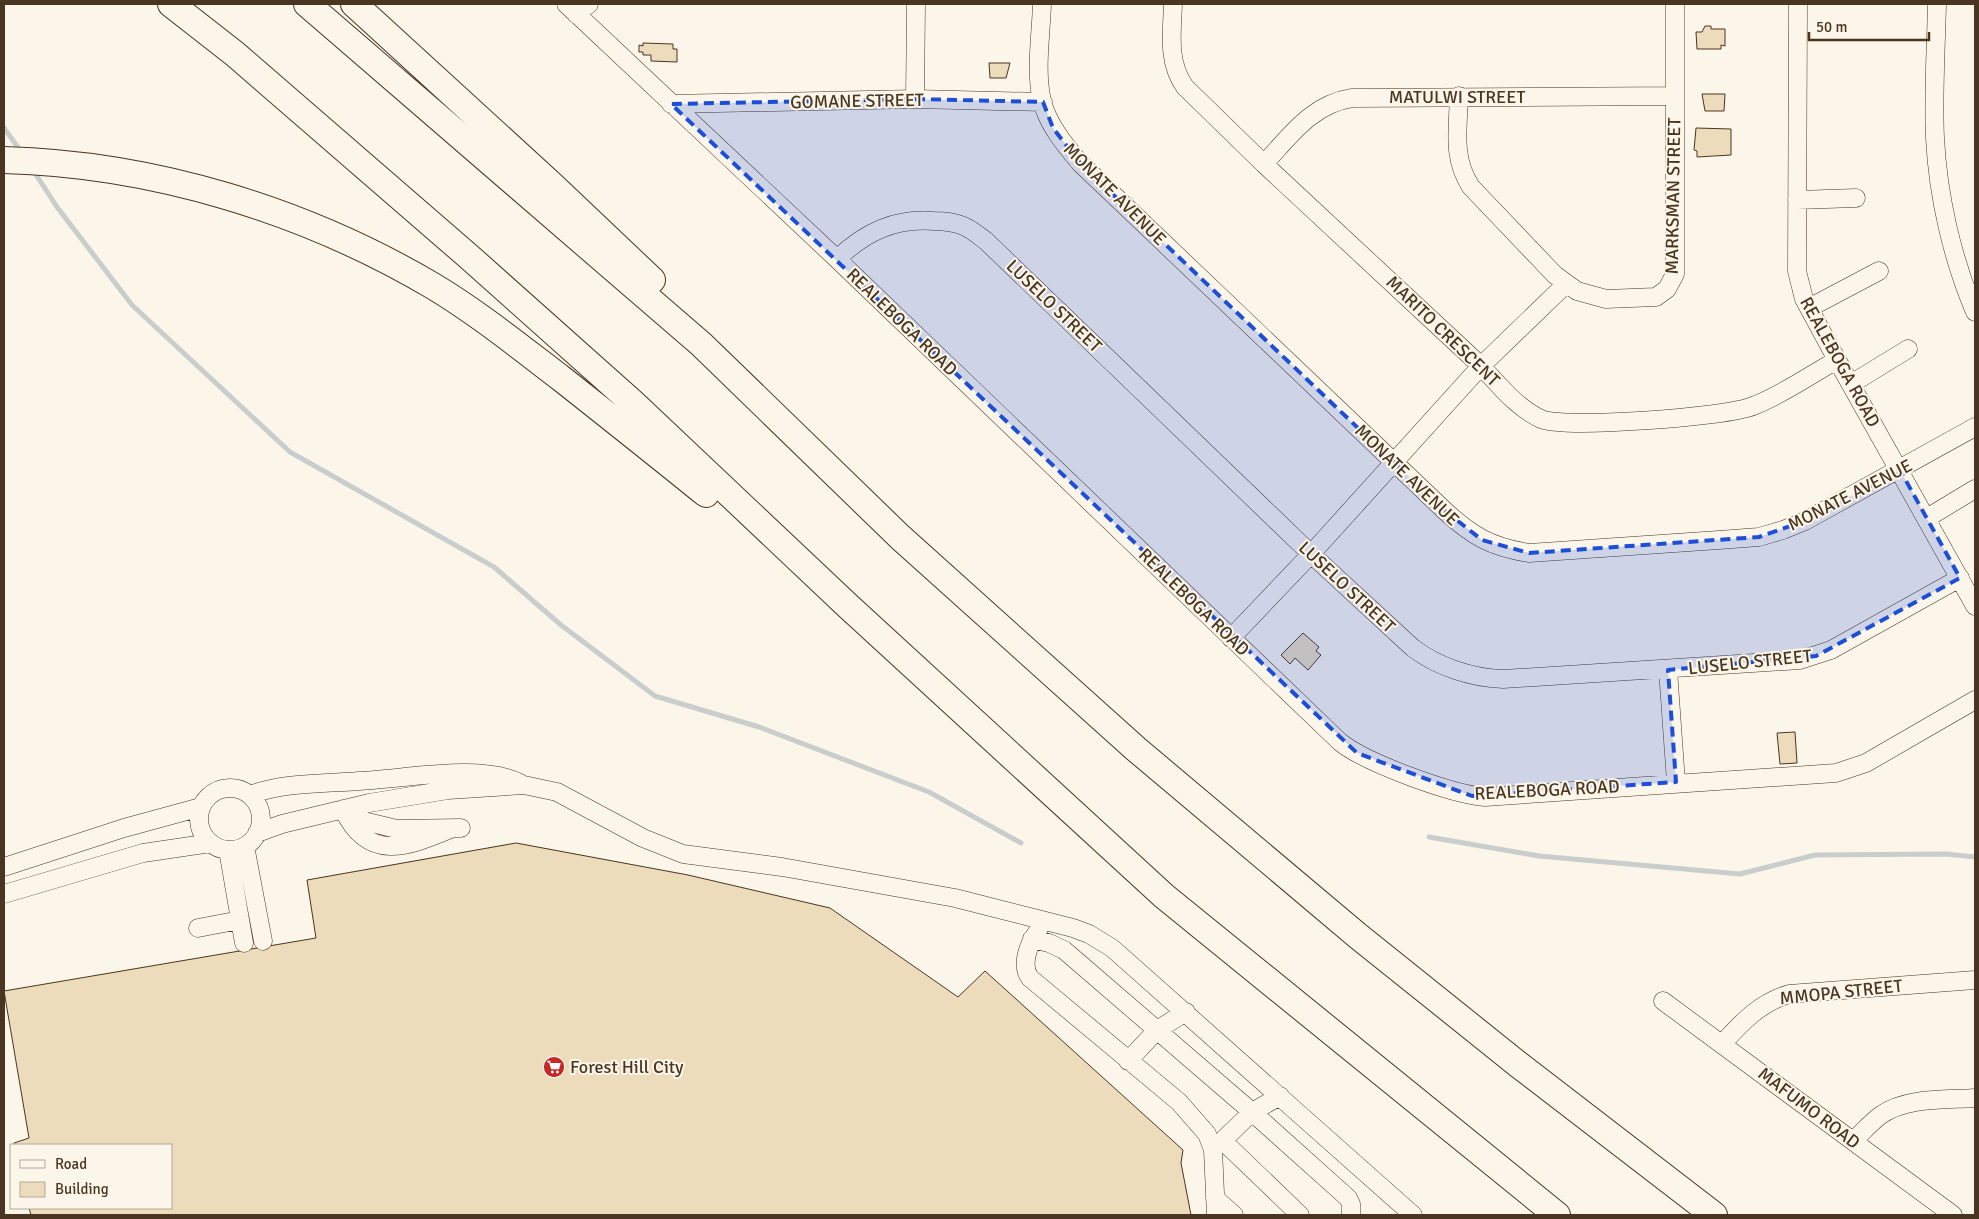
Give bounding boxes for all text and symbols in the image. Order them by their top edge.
scale bar [1809,10,1929,42]
text: 50 m [1816,18,1847,36]
street label: MATULWI STREET [1389,86,1526,108]
street label: GOMANE STREET [790,89,924,113]
street label: MARKSMAN STREET [1661,117,1685,275]
street label: MONATE AVENUE [1059,138,1171,250]
street label: LUSELO STREET [1002,255,1106,357]
street label: REALEBOGA ROAD [842,264,962,380]
street label: MARITO CRESCENT [1382,271,1505,391]
street label: REALEBOGA ROAD [1795,293,1885,431]
street label: MONATE AVENUE [1350,420,1464,530]
street label: MONATE AVENUE [1784,454,1916,536]
street label: LUSELO STREET [1294,537,1400,638]
street label: REALEBOGA ROAD [1134,544,1254,660]
street label: LUSELO STREET [1687,645,1813,679]
street label: REALEBOGA ROAD [1474,775,1620,805]
street label: MMOPA STREET [1778,975,1904,1009]
supermarket icon: Forest Hill City [542,1055,566,1079]
place label: Forest Hill City [570,1056,684,1078]
street label: MAFUMO ROAD [1754,1062,1864,1154]
legend [10,1144,172,1209]
text: Road [55,1155,87,1173]
text: Building [55,1180,109,1198]

